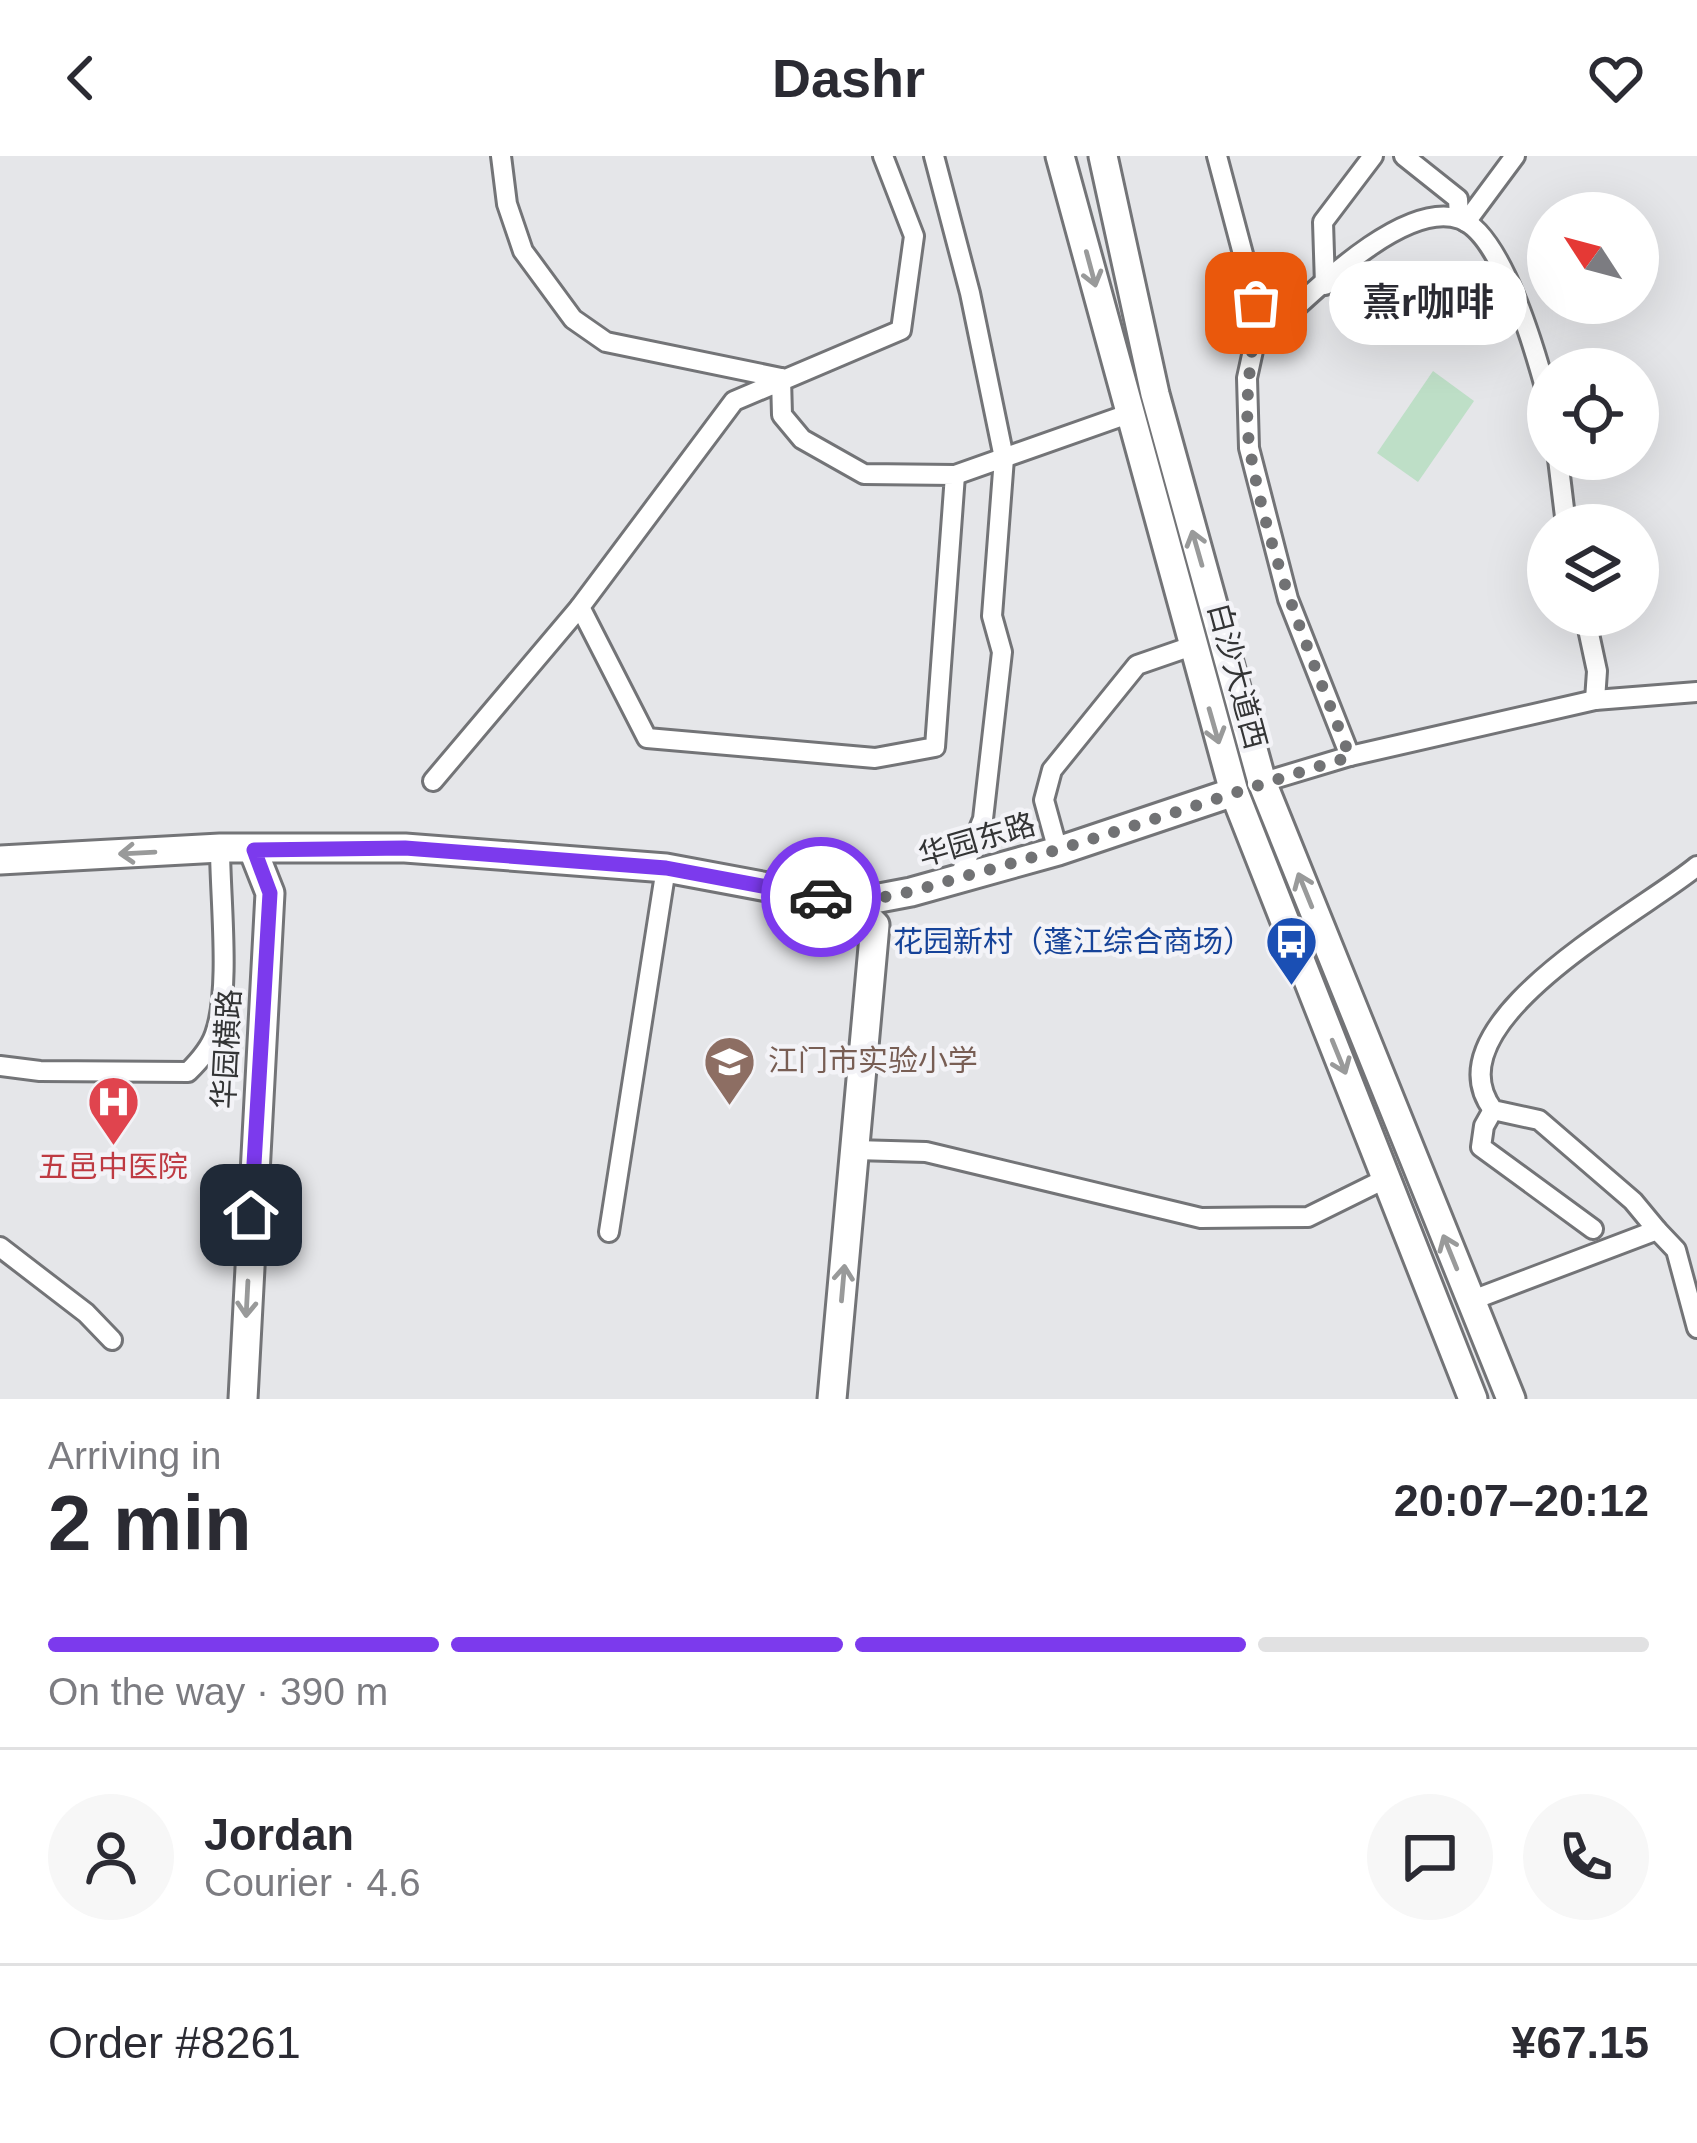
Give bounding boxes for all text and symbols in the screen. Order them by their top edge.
icon: back [48,45,114,111]
icon: heart [1583,45,1649,111]
text: Dashr [772,48,925,108]
north arrow [1527,192,1659,324]
map controls [1527,192,1659,636]
one-way arrow [1082,249,1104,287]
pin [1205,252,1307,354]
callout: 熹r咖啡 [1328,261,1526,345]
icon: bag [1223,270,1289,336]
text: 熹r咖啡 [1362,281,1494,324]
button: locate [1527,348,1659,480]
button: layers [1527,504,1659,636]
one-way arrow [1185,530,1207,568]
street label: 白沙大道西 [1202,599,1273,753]
one-way arrow [1205,707,1227,745]
street label: 华园东路 [915,807,1039,872]
courier [761,837,881,957]
one-way arrow [118,841,157,864]
icon: car [788,864,854,930]
one-way arrow [1293,872,1315,909]
bus stop icon: 花园新村（蓬江综合商场） [1264,914,1320,988]
place label: 花园新村（蓬江综合商场） [893,925,1253,958]
street label: 华园横路 [207,988,246,1110]
school or university icon: 江门市实验小学 [701,1033,757,1107]
one-way arrow [1330,1038,1352,1075]
place label: 江门市实验小学 [768,1044,978,1077]
hospital icon: 五邑中医院 [85,1074,141,1148]
place label: 五邑中医院 [38,1150,188,1183]
pin [200,1164,302,1266]
icon: home [218,1182,284,1248]
one-way arrow [1438,1234,1459,1271]
one-way arrow [832,1264,855,1303]
one-way arrow [235,1279,258,1318]
text: Arriving in [48,1434,221,1477]
text: 20:07–20:12 [1394,1475,1649,1526]
text: 2 min [48,1479,252,1567]
text: On the way · 390 m [48,1670,388,1713]
button: person [48,1794,174,1920]
button: chat [1367,1794,1493,1920]
button: phone [1523,1794,1649,1920]
text: Jordan [204,1809,354,1860]
text: Courier · 4.6 [204,1861,421,1904]
text: Order #8261 [48,2017,301,2068]
text: ¥67.15 [1511,2017,1649,2068]

